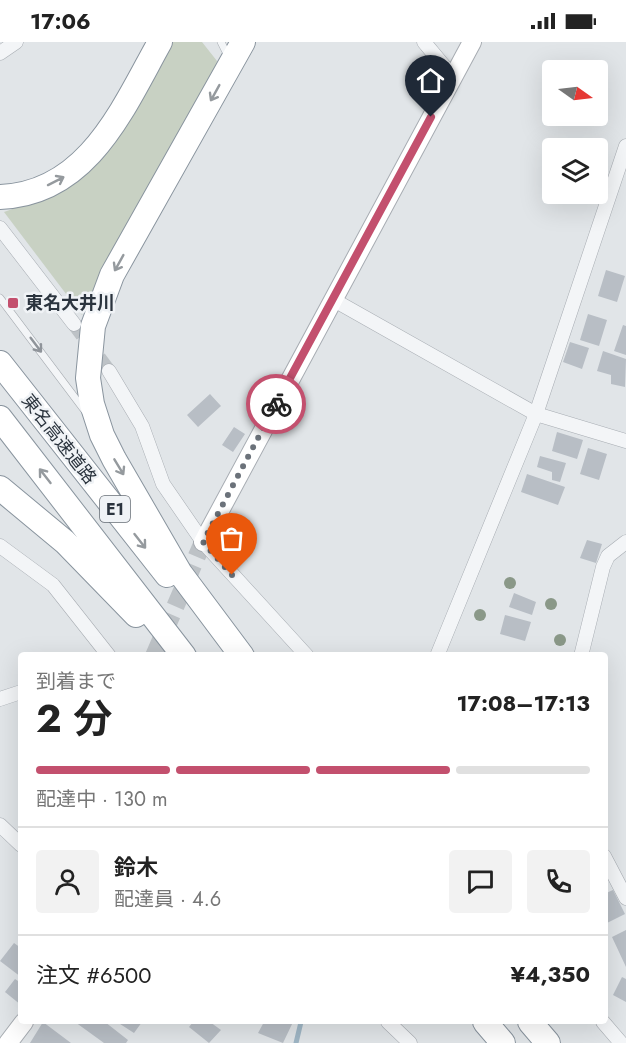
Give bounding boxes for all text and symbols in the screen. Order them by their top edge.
text: 17:06 [30,5,91,37]
pin [405,55,456,117]
north arrow [542,60,608,126]
map controls [542,60,608,204]
icon: home [414,64,447,97]
one-way arrow [209,84,221,101]
button: layers [542,138,608,204]
one-way arrow [46,175,64,187]
one-way arrow [113,254,125,271]
place label: 東名大井川 [25,290,115,316]
marker: 東名大井川 [6,296,20,310]
one-way arrow [29,336,42,352]
courier [246,374,306,434]
street label: 東名高速道路 [16,388,102,490]
icon: bike [260,388,293,421]
one-way arrow [113,458,125,475]
one-way arrow [39,469,51,485]
road number: E1 [100,496,130,522]
pin [206,513,257,575]
icon: bag [215,522,248,555]
one-way arrow [133,533,146,549]
text: 到着まで [36,667,116,696]
text: 17:08–17:13 [456,687,590,719]
text: 2 分 [36,690,112,747]
text: 配達中 · 130 m [36,785,168,814]
button: person [36,850,99,913]
button: chat [449,850,512,913]
button: phone [527,850,590,913]
text: 鈴木 [114,851,158,883]
text: 配達員 · 4.6 [114,885,221,914]
text: ¥4,350 [510,958,590,990]
text: 注文 #6500 [36,959,151,991]

